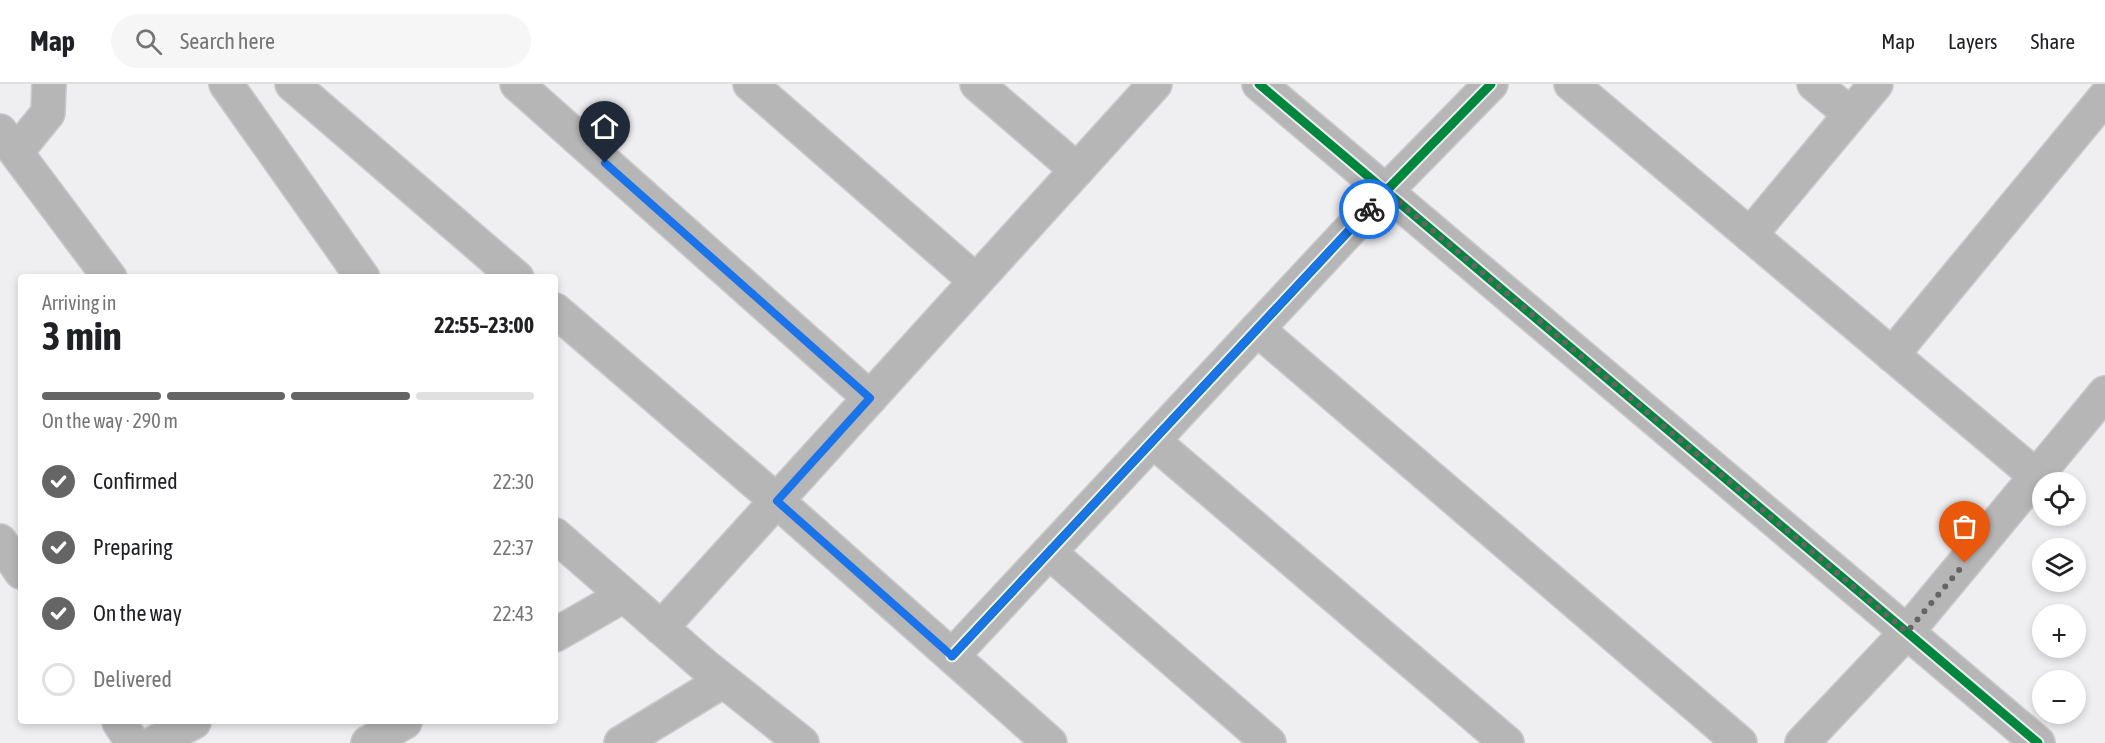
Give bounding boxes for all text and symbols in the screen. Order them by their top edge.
search box [111,14,531,68]
text: Map [30,25,75,57]
icon: search [132,25,165,58]
text: Search here [180,28,275,54]
text: Map [1881,29,1915,53]
text: Layers [1948,29,1998,53]
text: Share [2031,29,2075,53]
pin [579,101,630,163]
icon: home [588,110,621,143]
courier [1339,179,1399,239]
icon: bike [1353,193,1386,226]
text: Arriving in [42,291,116,314]
text: 22:55–23:00 [434,312,534,338]
text: 3 min [42,314,122,358]
text: On the way · 290 m [42,409,178,432]
icon: check [42,465,75,498]
text: Confirmed [93,468,178,494]
text: 22:30 [493,470,534,493]
map controls [2032,472,2086,724]
button: locate [2032,472,2086,526]
pin [1939,501,1990,563]
icon: bag [1948,510,1981,543]
icon: check [42,531,75,564]
text: Preparing [93,534,173,560]
text: 22:37 [493,536,534,559]
button: layers [2032,538,2086,592]
icon: check [42,597,75,630]
text: On the way [93,600,182,626]
text: 22:43 [493,602,534,625]
button: + [2032,604,2086,658]
text: Delivered [93,666,172,692]
button: − [2032,670,2086,724]

